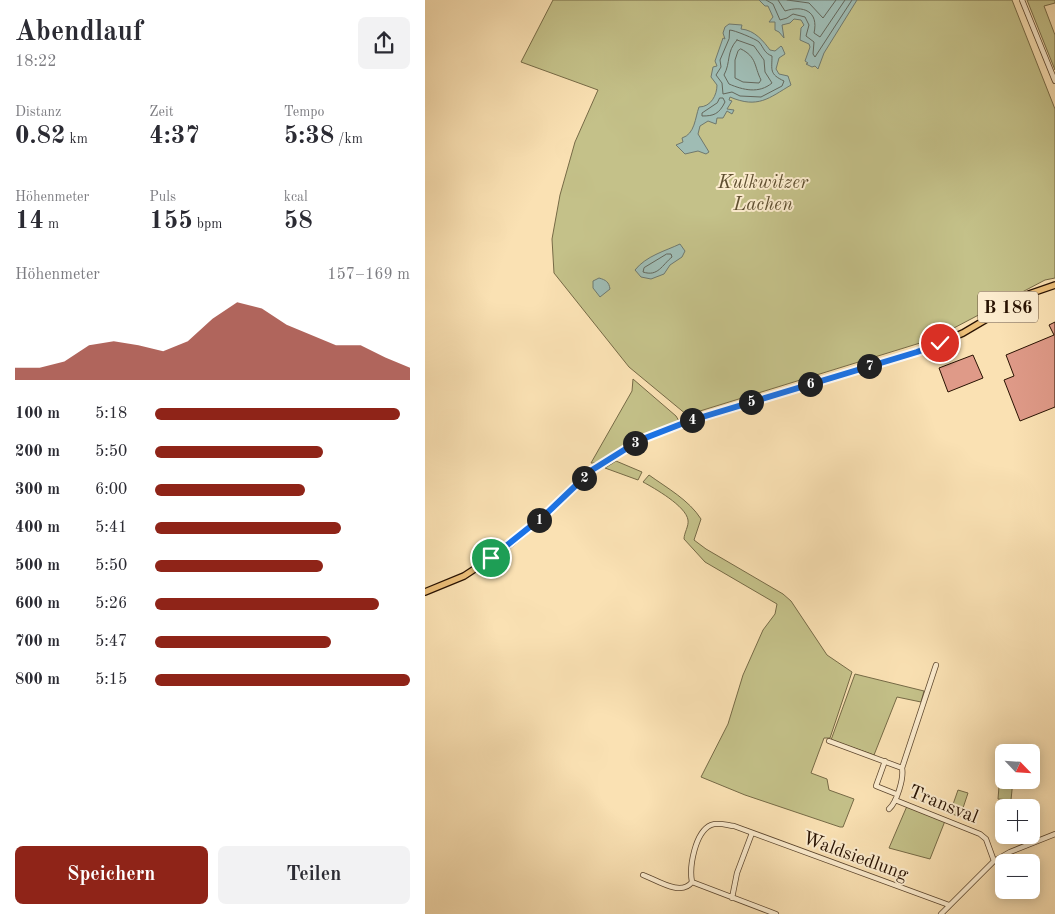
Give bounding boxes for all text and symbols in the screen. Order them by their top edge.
button: share [358,17,410,69]
text: Abendlauf [15,19,143,47]
text: 18:22 [15,54,57,70]
text: Distanz [15,105,61,119]
text: Zeit [149,105,174,119]
text: Tempo [284,105,324,119]
text: 0.82 [15,124,66,149]
text: 4:37 [149,124,200,149]
text: 5:38 [284,124,334,149]
text: km [66,132,88,146]
text: /km [334,132,363,146]
park label: Kulkwitzer Lachen [717,174,809,215]
text: Höhenmeter [15,190,89,204]
text: Puls [149,190,176,204]
text: kcal [284,190,308,204]
text: 14 [15,209,44,234]
text: 155 [149,209,193,234]
text: 58 [284,209,313,234]
text: m [44,217,59,231]
text: bpm [193,217,222,231]
text: Höhenmeter [15,267,100,283]
text: 157–169 m [327,267,410,283]
road number: B 186 [978,292,1038,322]
pin [919,322,961,364]
icon: check [926,329,954,357]
pin: 7 [857,354,881,378]
text: 7 [865,359,874,373]
pin: 6 [797,372,823,396]
text: 6 [806,377,815,391]
pin: 5 [739,390,763,414]
text: 5 [747,395,756,409]
text: 100 m [15,406,60,422]
text: 5:18 [95,406,127,422]
pin: 4 [679,408,705,432]
text: 4 [688,413,697,427]
pin: 3 [623,430,647,456]
text: 3 [631,436,640,450]
text: 200 m [15,444,60,460]
text: 5:50 [95,444,127,460]
pin: 2 [571,466,597,490]
text: 2 [580,471,589,485]
text: 300 m [15,482,60,498]
text: 6:00 [95,482,127,498]
pin: 1 [527,508,551,532]
text: 1 [535,513,544,527]
text: 400 m [15,520,60,536]
text: 5:41 [95,520,127,536]
pin [470,537,512,579]
icon: arrive [477,544,505,572]
text: 500 m [15,558,60,574]
text: 5:50 [95,558,127,574]
text: 600 m [15,596,60,612]
text: 5:26 [95,596,127,612]
text: 700 m [15,634,60,650]
text: 5:47 [95,634,127,650]
text: 800 m [15,672,60,688]
text: 5:15 [95,672,127,688]
north arrow [995,744,1040,789]
map controls [995,744,1040,899]
street label: Transval [906,783,981,828]
button: + [995,799,1040,844]
street label: Waldsiedlung [800,829,911,886]
button: Speichern [15,846,208,904]
button: Teilen [218,846,410,904]
button: − [995,854,1040,899]

